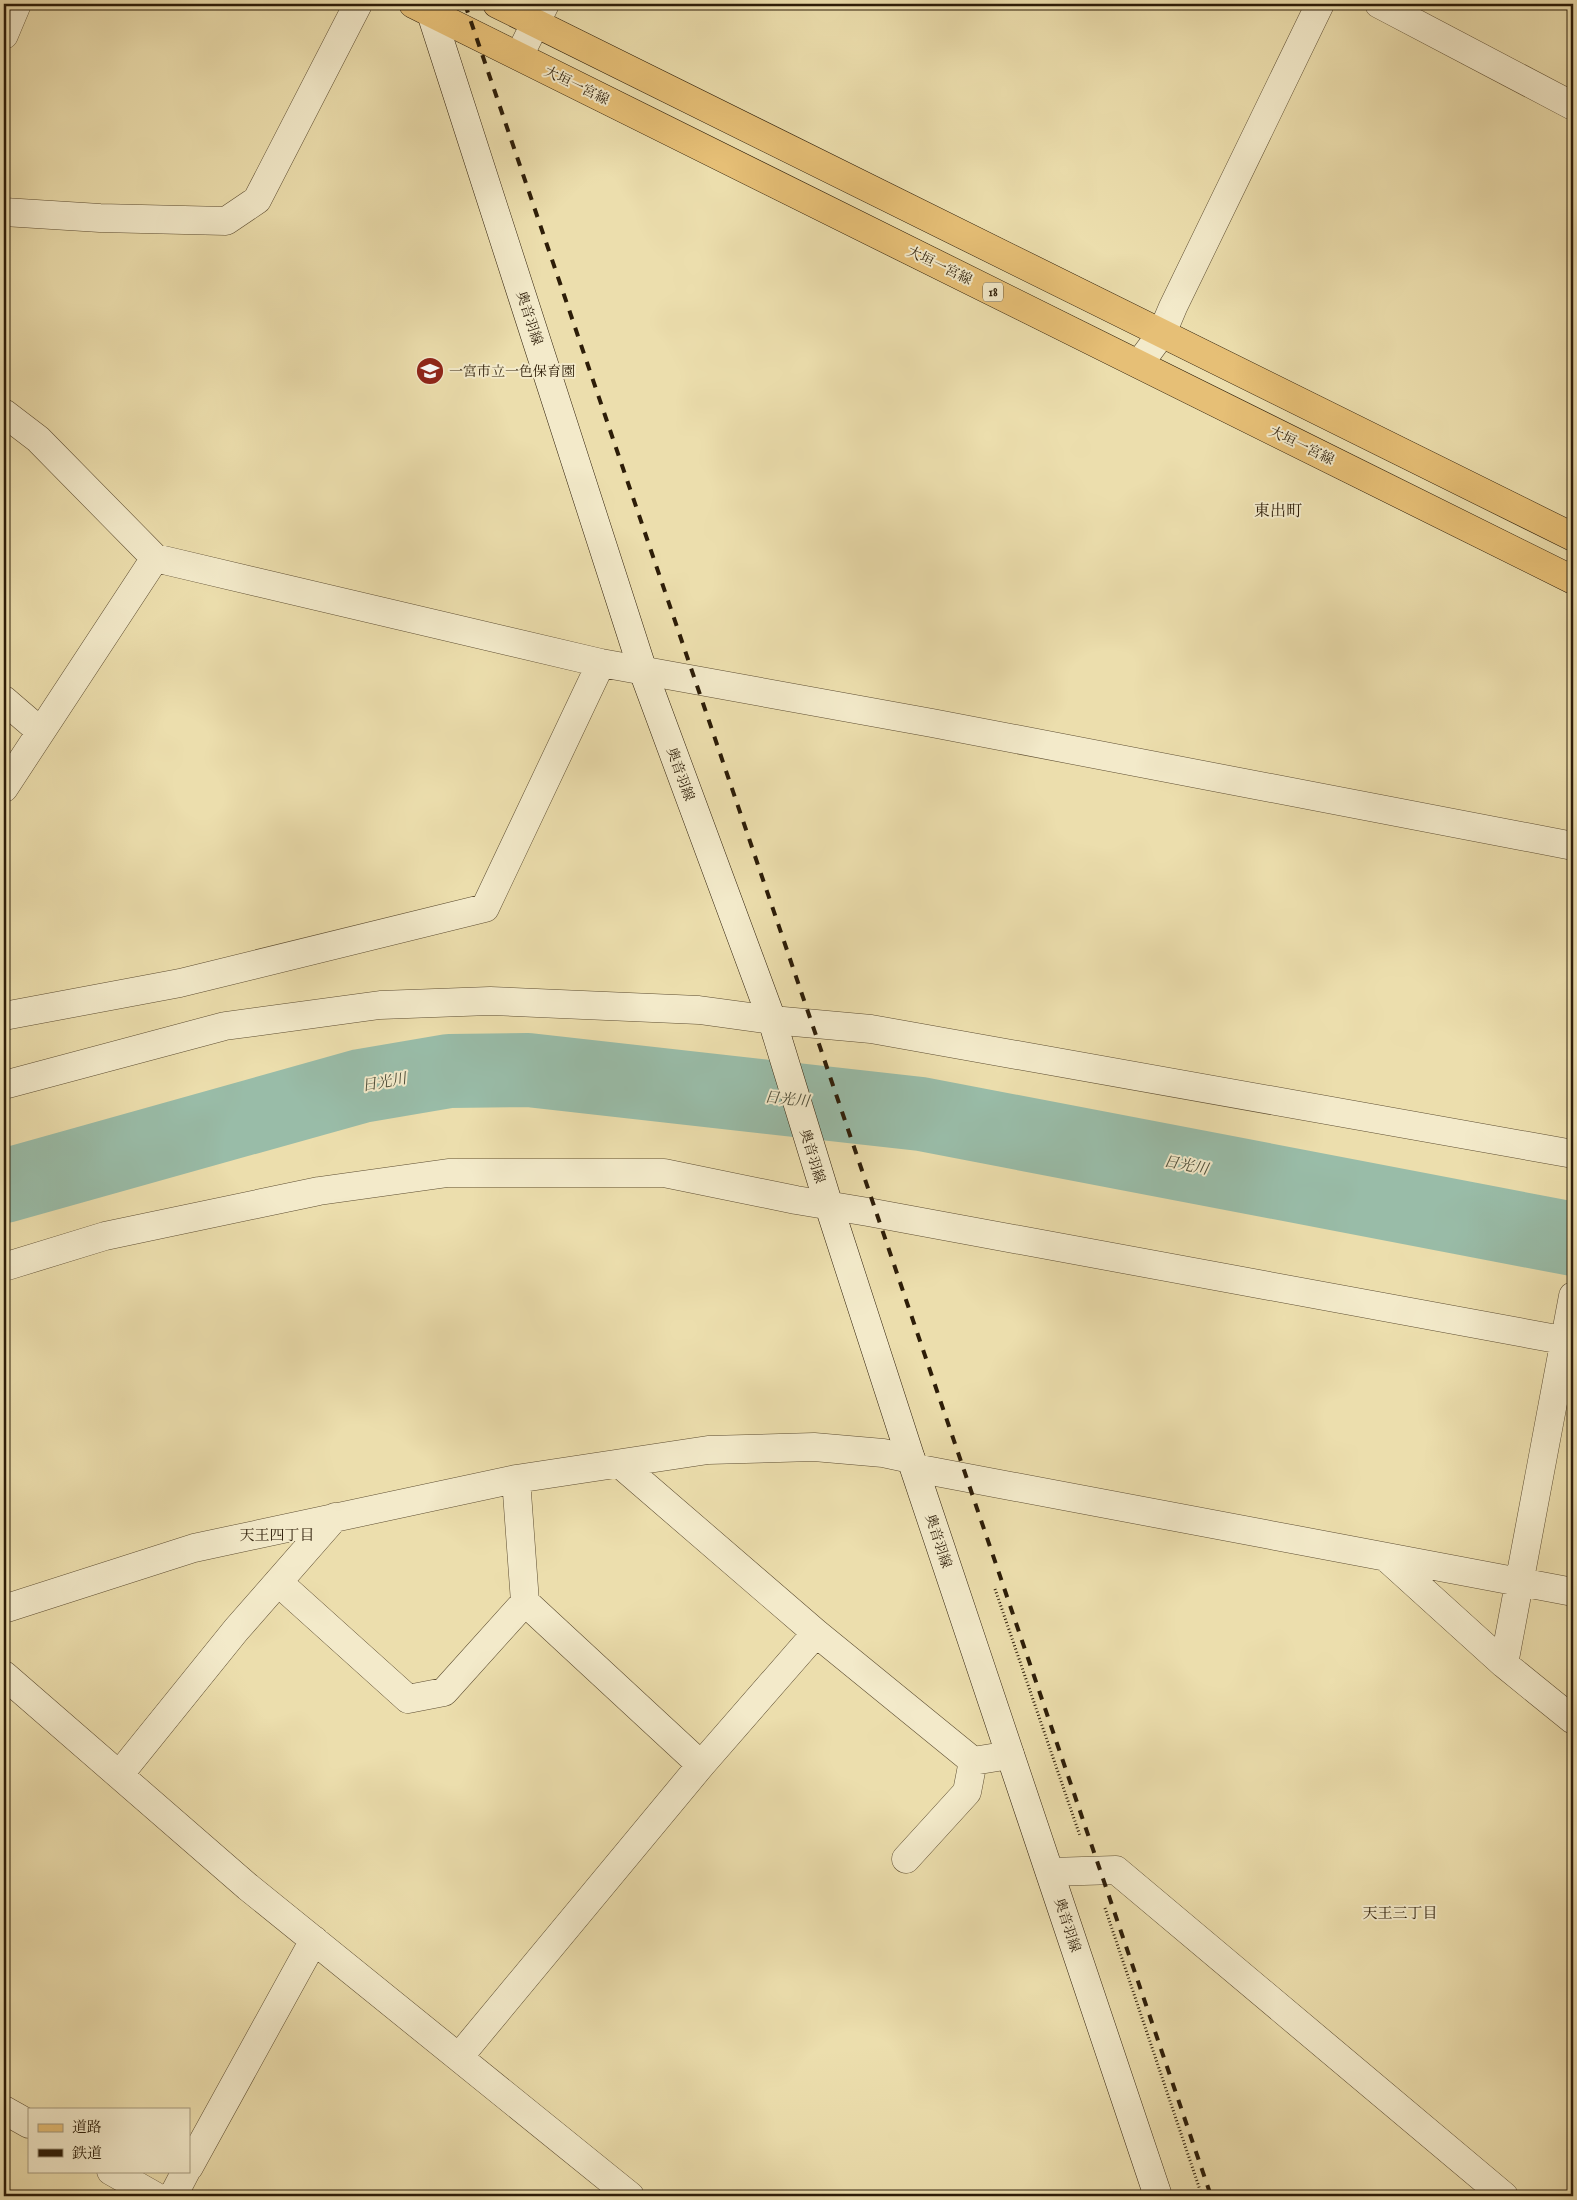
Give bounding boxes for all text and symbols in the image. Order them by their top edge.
street label: 大垣一宮線 [541,62,612,109]
street label: 大垣一宮線 [904,242,975,289]
road number: 18 [983,282,1003,302]
street label: 奥音羽線 [512,289,546,348]
school or university icon: 一宮市立一色保育園 [415,356,445,386]
place label: 一宮市立一色保育園 [449,363,575,381]
street label: 大垣一宮線 [1266,422,1337,469]
district label: 東出町 [1254,502,1302,522]
street label: 奥音羽線 [662,745,698,804]
water label: 日光川 [360,1069,410,1096]
water label: 日光川 [764,1088,812,1112]
street label: 奥音羽線 [795,1127,829,1186]
water label: 日光川 [1162,1152,1212,1179]
street label: 奥音羽線 [921,1512,955,1571]
district label: 天王四丁目 [239,1526,315,1545]
street label: 奥音羽線 [1050,1896,1084,1955]
district label: 天王三丁目 [1362,1904,1438,1923]
legend [28,2108,190,2172]
text: 道路 [72,2118,102,2137]
text: 鉄道 [72,2144,102,2163]

